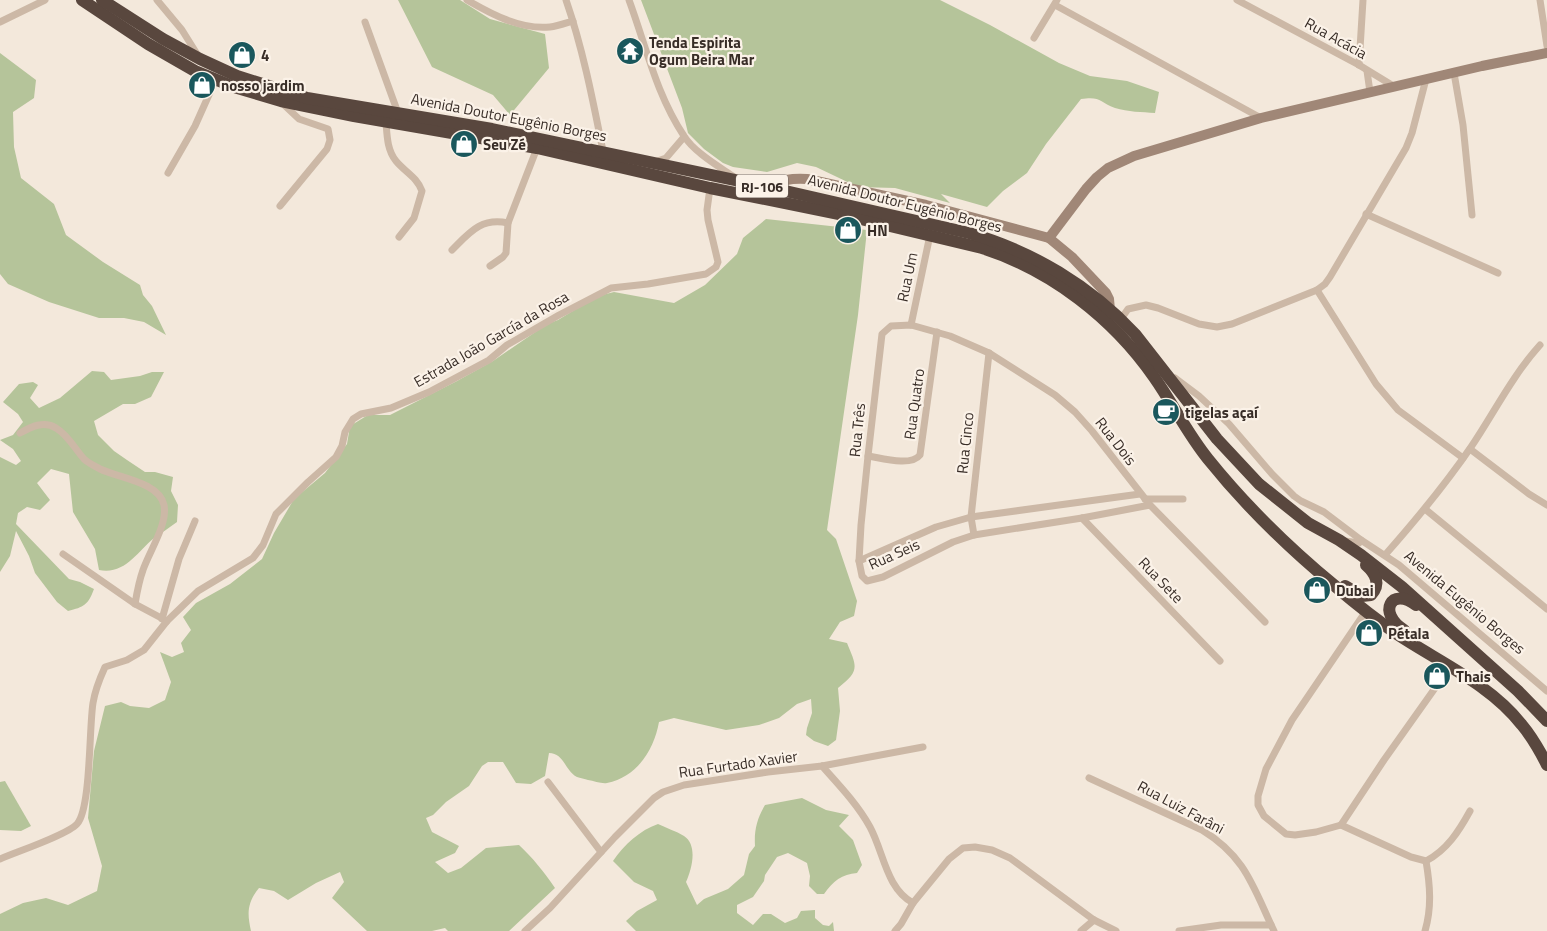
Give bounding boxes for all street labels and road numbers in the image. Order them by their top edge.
street label: Rua Acácia [1301,11,1372,65]
street label: Avenida Doutor Eugênio Borges [409,87,609,147]
street label: Avenida Doutor Eugênio Borges [806,168,1004,238]
road number: RJ-106 [736,175,788,198]
street label: Rua Um [891,250,923,304]
street label: Estrada João García da Rosa [409,285,573,393]
street label: Rua Quatro [898,367,930,441]
street label: Rua Três [843,402,871,458]
street label: Rua Cinco [950,411,980,475]
street label: Rua Dois [1090,412,1142,470]
street label: Rua Seis [865,533,923,575]
street label: Avenida Eugênio Borges [1399,544,1531,660]
street label: Rua Sete [1133,552,1189,608]
street label: Rua Furtado Xavier [677,744,799,784]
street label: Rua Luiz Farâni [1133,774,1229,840]

